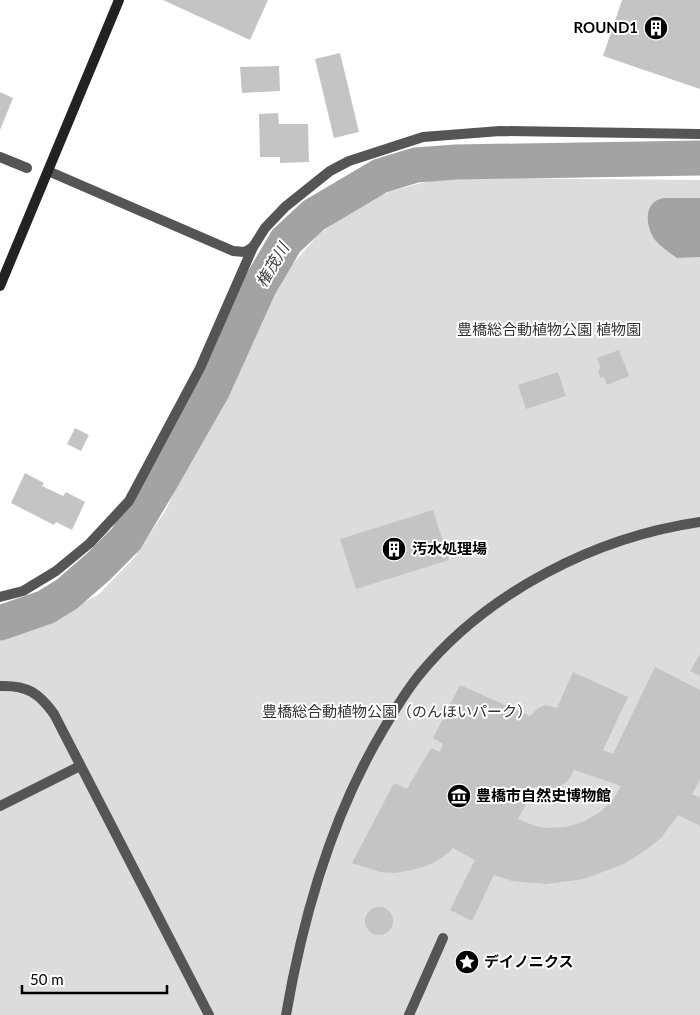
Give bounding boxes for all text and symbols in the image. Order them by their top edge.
building icon: ROUND1 [643,15,669,41]
place label: ROUND1 [574,18,638,36]
water label: 権茂川 [251,238,293,290]
park label: 豊橋総合動植物公園 植物園 [457,320,641,338]
building icon: 汚水処理場 [381,536,407,562]
place label: 汚水処理場 [412,539,487,557]
park label: 豊橋総合動植物公園（のんほいパーク） [262,702,532,720]
museum icon: 豊橋市自然史博物館 [446,783,472,809]
place label: 豊橋市自然史博物館 [476,786,611,804]
place icon: デイノニクス [454,949,480,975]
place label: デイノニクス [484,952,574,970]
scale bar [22,962,168,994]
text: 50 m [30,970,64,988]

